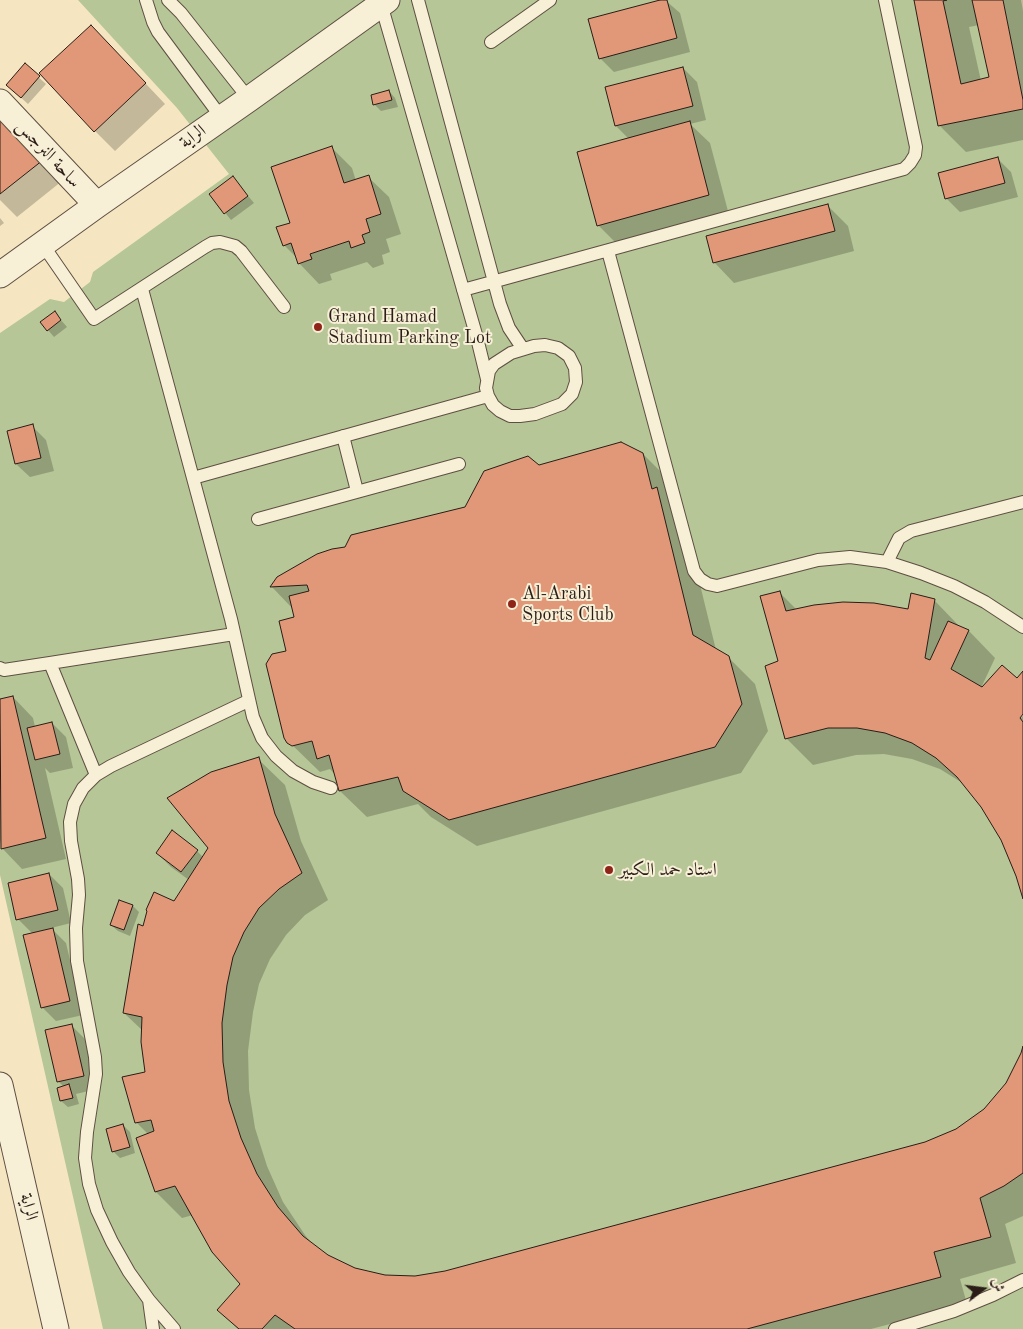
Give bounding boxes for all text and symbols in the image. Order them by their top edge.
street label: ساحة النرجس [11,115,85,193]
street label: الراية [176,120,210,154]
place label: Grand Hamad Stadium Parking Lot [328,306,491,348]
marker: Grand Hamad Stadium Parking Lot [312,321,324,333]
place label: Al-Arabi Sports Club [522,583,614,626]
marker: Al-Arabi Sports Club [506,598,518,610]
place label: استاد حمد الكبير [619,859,717,881]
marker: استاد حمد الكبير [603,864,615,876]
street label: الراية [14,1191,42,1223]
north arrow [958,1264,1008,1314]
text: ش [989,1277,1006,1294]

